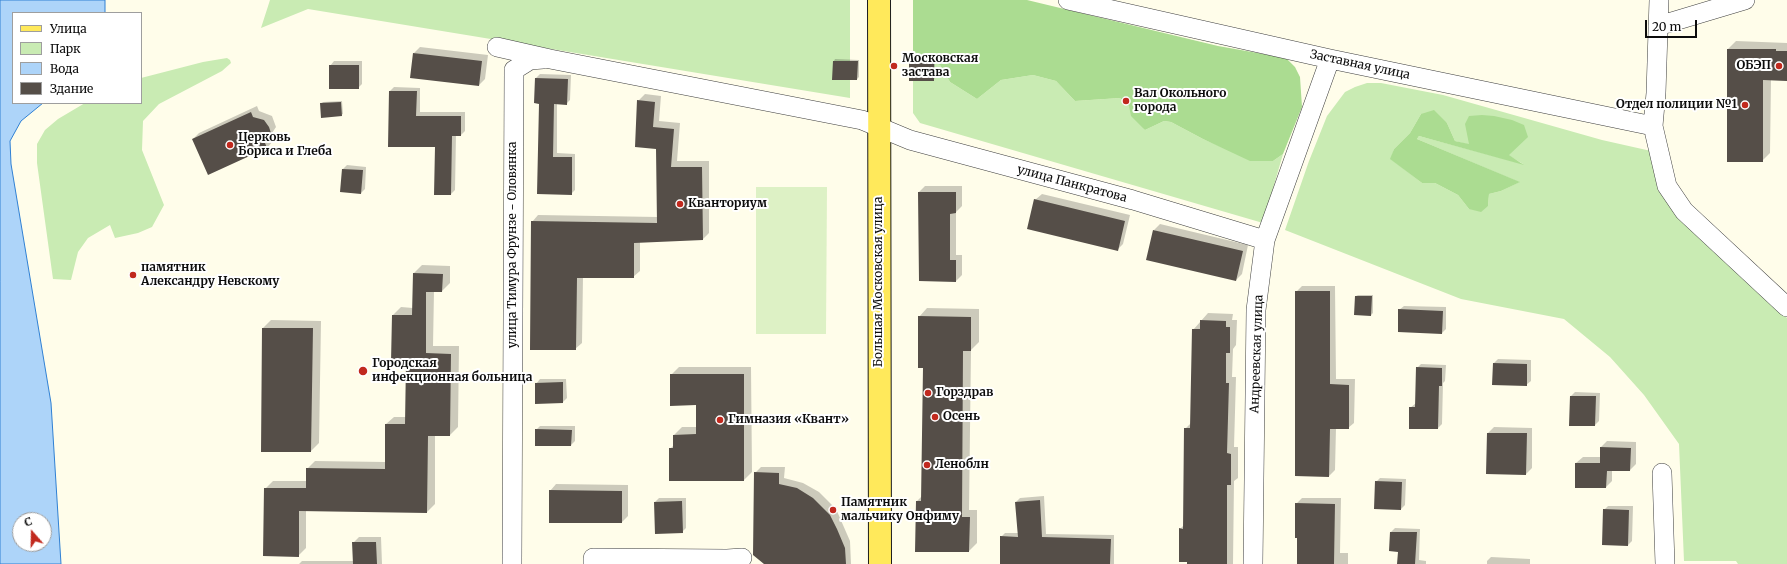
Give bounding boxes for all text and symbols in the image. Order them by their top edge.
legend [12,12,142,104]
scale bar [1647,12,1699,38]
text: 20 m [1652,19,1681,34]
text: Улица [50,21,87,36]
text: Парк [50,41,81,56]
street label: Заставная улица [1309,47,1411,83]
place label: Московская застава [902,52,978,80]
place label: ОБЭП [1737,59,1771,73]
text: Вода [50,61,79,76]
marker: Московская застава [889,61,899,71]
marker: ОБЭП [1774,61,1784,71]
text: Здание [50,81,93,96]
place label: Вал Окольного города [1134,87,1226,115]
marker: Вал Окольного города [1121,96,1131,106]
place label: Отдел полиции №1 [1616,98,1737,112]
marker: Отдел полиции №1 [1740,100,1750,110]
place label: Церковь Бориса и Глеба [238,131,332,159]
marker: Церковь Бориса и Глеба [225,140,235,150]
street label: улица Тимура Фрунзе - Оловянка [506,142,520,348]
street label: улица Панкратова [1016,162,1128,206]
place label: Кванториум [688,197,767,211]
street label: Большая Московская улица [872,197,886,367]
marker: Кванториум [675,199,685,209]
place label: памятник Александру Невскому [141,261,279,289]
marker: памятник Александру Невскому [128,270,138,280]
street label: Андреевская улица [1248,294,1266,414]
place label: Городская инфекционная больница [372,357,532,385]
marker: Городская инфекционная больница [357,365,369,377]
place label: Горздрав [936,386,993,400]
marker: Горздрав [923,388,933,398]
place label: Осень [943,410,980,424]
marker: Осень [930,412,940,422]
place label: Гимназия «Квант» [728,413,849,427]
marker: Гимназия «Квант» [715,415,725,425]
place label: Леноблн [935,458,989,472]
marker: Леноблн [922,460,932,470]
place label: Памятник мальчику Онфиму [841,496,959,524]
marker: Памятник мальчику Онфиму [828,505,838,515]
north arrow [12,512,52,552]
text: С [22,514,34,529]

